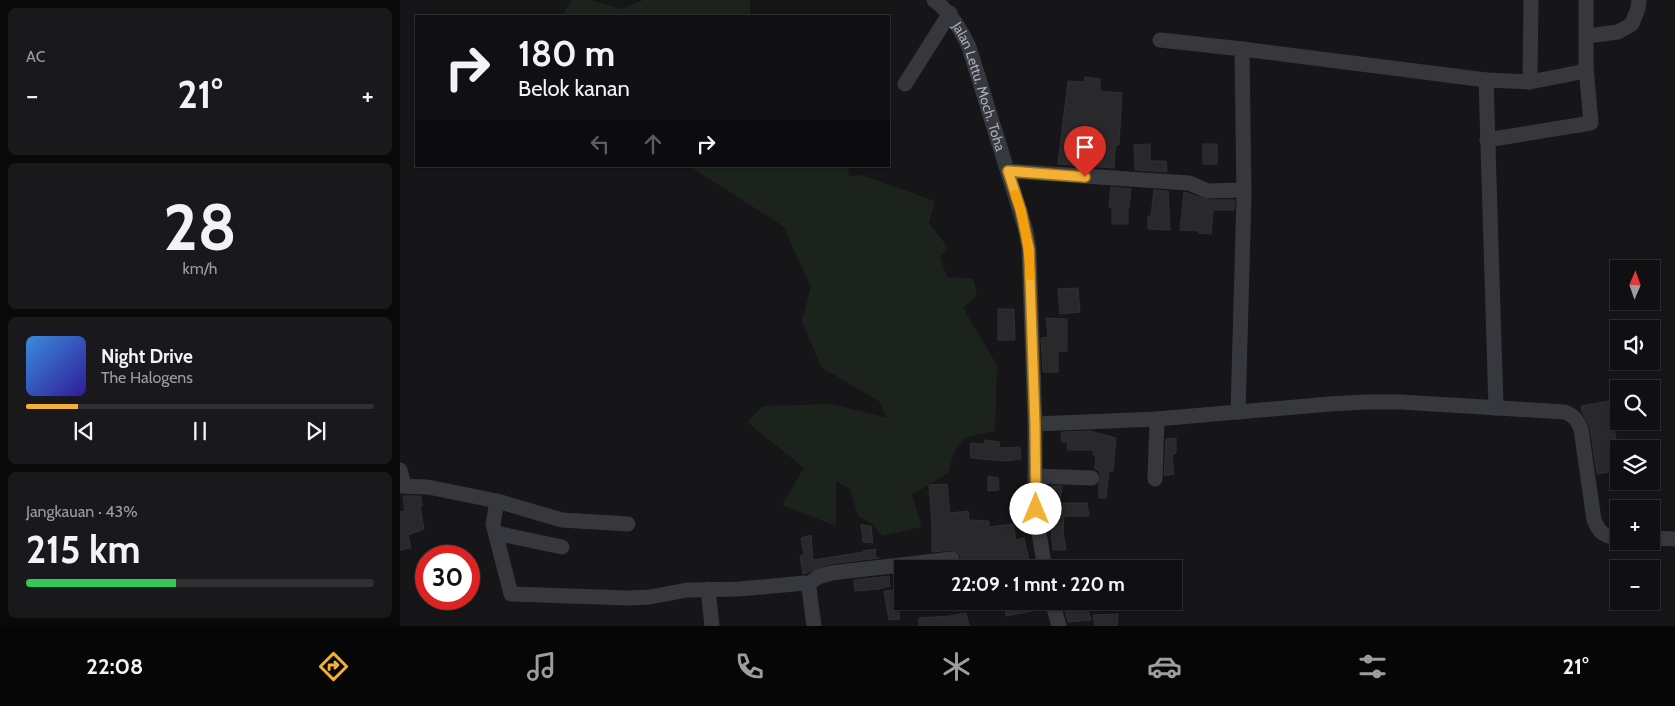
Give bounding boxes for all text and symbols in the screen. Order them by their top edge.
street label: Jalan Lettu. Moch. Toha [948,18,1010,154]
text: 180 m [518,32,615,75]
icon: right [435,35,500,100]
text: AC [26,47,46,66]
text: 21° [177,71,223,118]
text: Belok kanan [518,75,630,102]
text: − [26,78,38,112]
text: + [362,78,374,112]
pin [1064,126,1106,177]
icon: left [586,130,614,158]
icon: ahead [639,130,667,158]
icon: right [692,130,720,158]
icon: arrive [1071,133,1099,161]
text: 28 [163,187,237,266]
text: km/h [182,259,218,278]
north arrow [1610,260,1660,310]
map controls [1610,260,1660,610]
button: sound [1610,320,1660,370]
text: Night Drive [101,345,193,368]
text: The Halogens [101,368,193,387]
button: search [1610,380,1660,430]
icon: previous [70,417,98,445]
icon: pause [186,417,214,445]
icon: next [302,417,330,445]
button: layers [1610,440,1660,490]
position arrow [1009,482,1061,534]
button: + [1610,500,1660,550]
text: Jangkauan · 43% [26,502,138,521]
text: 215 km [26,526,141,573]
speed limit sign: 30 [415,545,480,610]
button: − [1610,560,1660,610]
text: 22:09 · 1 mnt · 220 m [951,573,1125,596]
icon: directions [316,649,351,684]
icon: music [524,649,559,684]
icon: phone [732,649,767,684]
icon: climate [939,649,974,684]
icon: car [1147,649,1182,684]
icon: filters [1355,649,1390,684]
text: 22:08 [86,653,143,680]
text: 21° [1562,653,1589,680]

